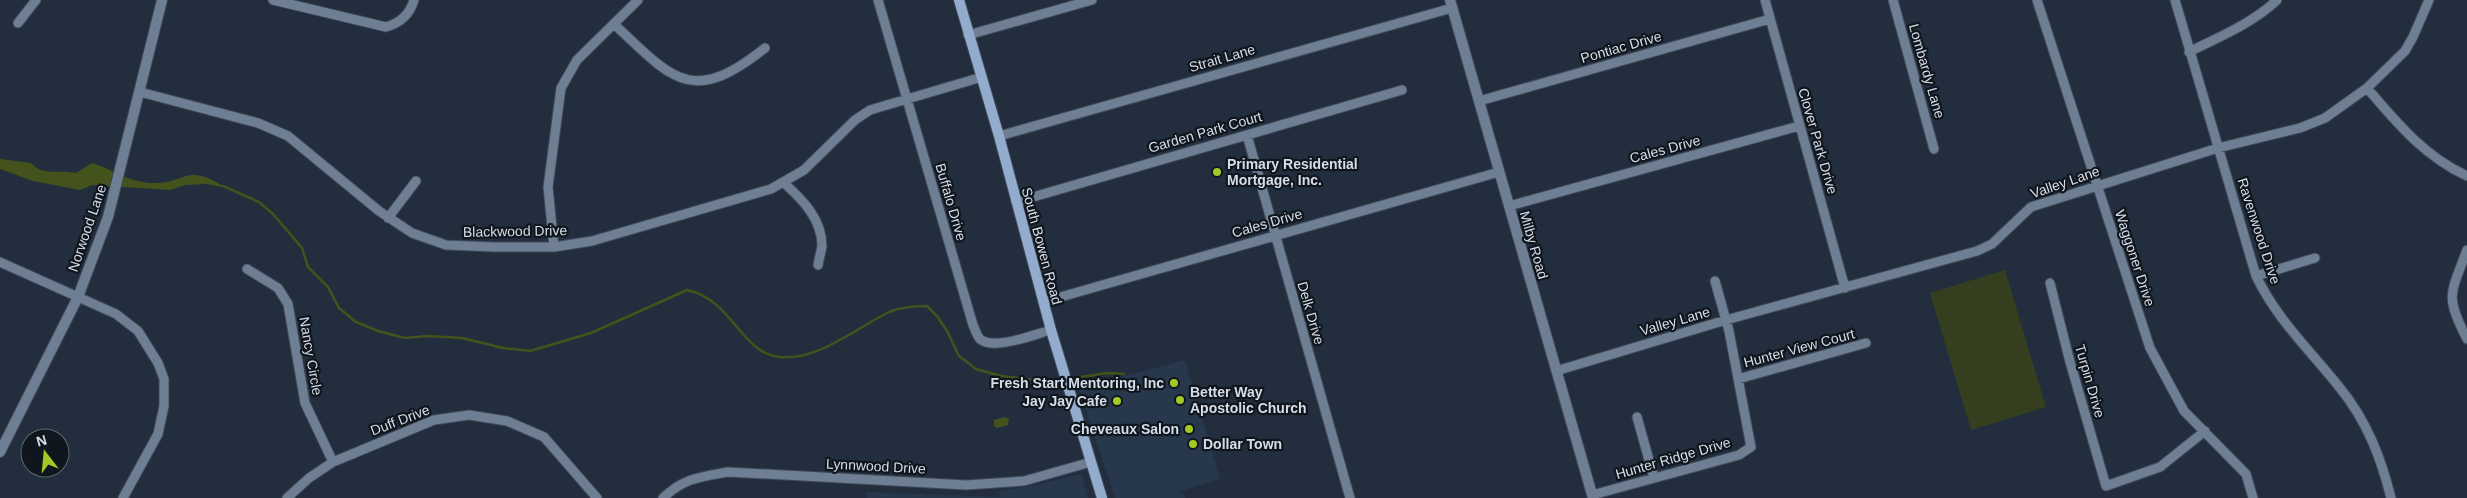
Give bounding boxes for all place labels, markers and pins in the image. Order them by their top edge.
place label: Primary Residential Mortgage, Inc. [1227,156,1358,188]
marker: Primary Residential Mortgage, Inc. [1211,166,1223,178]
place label: Fresh Start Mentoring, Inc [991,375,1164,391]
marker: Fresh Start Mentoring, Inc [1168,377,1180,389]
place label: Better Way Apostolic Church [1190,384,1307,416]
place label: Jay Jay Cafe [1022,393,1107,409]
marker: Better Way Apostolic Church [1174,394,1186,406]
marker: Jay Jay Cafe [1111,395,1123,407]
place label: Cheveaux Salon [1071,421,1179,437]
marker: Cheveaux Salon [1183,423,1195,435]
place label: Dollar Town [1203,436,1282,452]
marker: Dollar Town [1187,438,1199,450]

